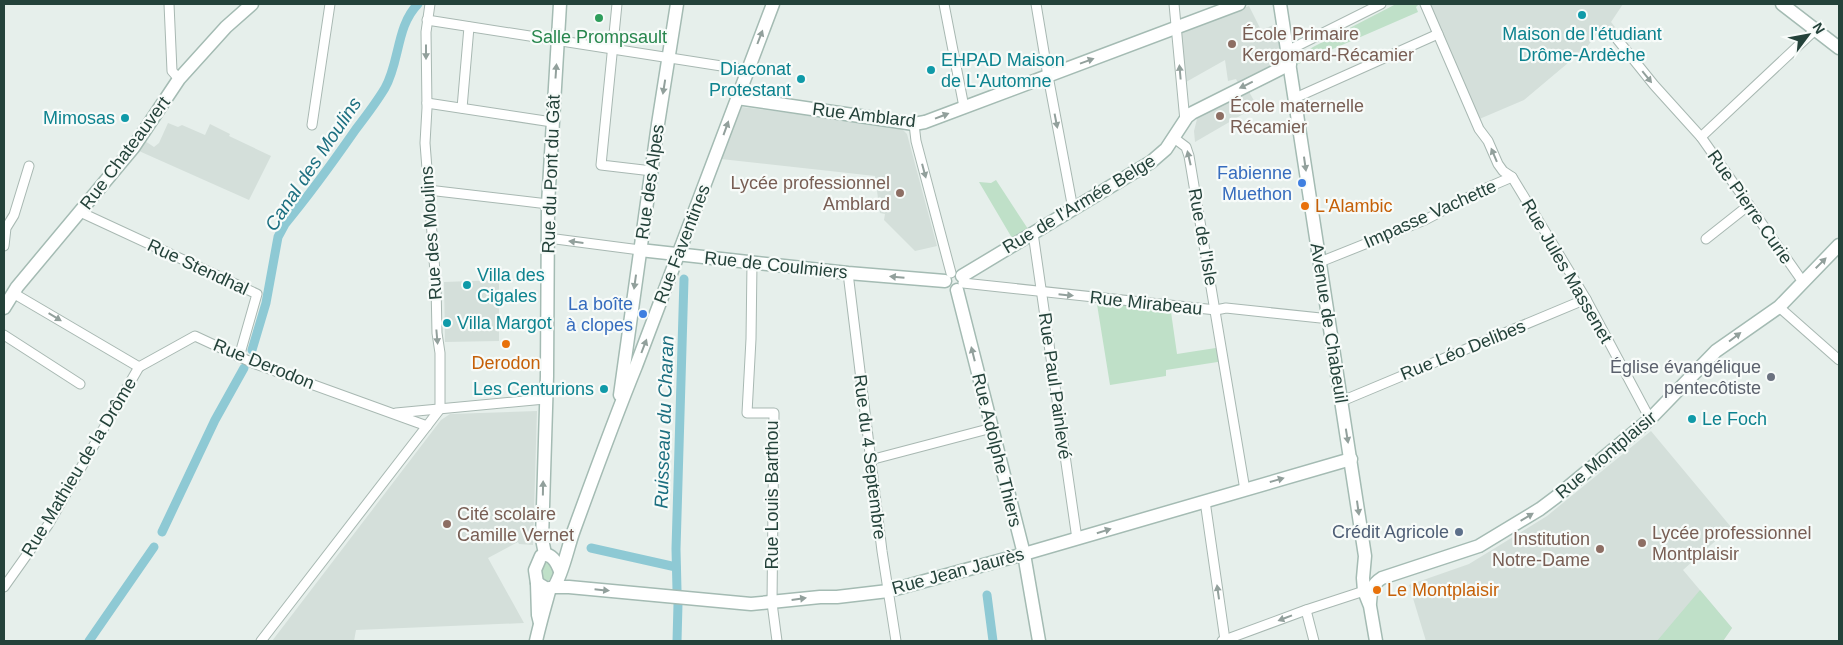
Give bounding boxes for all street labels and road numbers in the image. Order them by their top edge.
street label: Rue Chateauvert [76,93,174,213]
street label: Rue du Pont du Gât [538,94,564,254]
street label: Rue Amblard [811,99,917,131]
street label: Rue des Alpes [632,123,668,241]
street label: Rue Pierre Curie [1703,146,1797,268]
street label: Rue de l'Armée Belge [999,150,1159,258]
street label: Rue des Moulins [416,165,446,301]
street label: Impasse Vachette [1361,176,1499,252]
street label: Rue Faventines [650,182,714,306]
street label: Rue de l'Isle [1185,187,1221,287]
street label: Rue Jules Massenet [1518,195,1616,347]
street label: Rue Stendhal [144,235,252,299]
street label: Avenue de Chabeuil [1306,242,1352,404]
street label: Rue de Coulmiers [703,248,849,282]
street label: Rue Mirabeau [1089,287,1203,319]
street label: Rue Paul Painlevé [1035,311,1075,461]
street label: Rue Léo Delibes [1398,316,1528,384]
street label: Rue Derodon [211,335,317,393]
street label: Rue Adolphe Thiers [968,371,1026,529]
street label: Rue du 4 Septembre [850,373,890,541]
street label: Rue Mathieu de la Drôme [18,374,140,560]
street label: Rue Montplaisir [1552,407,1660,503]
street label: Rue Louis Barthou [762,420,782,570]
street label: Rue Jean Jaurès [890,544,1026,598]

